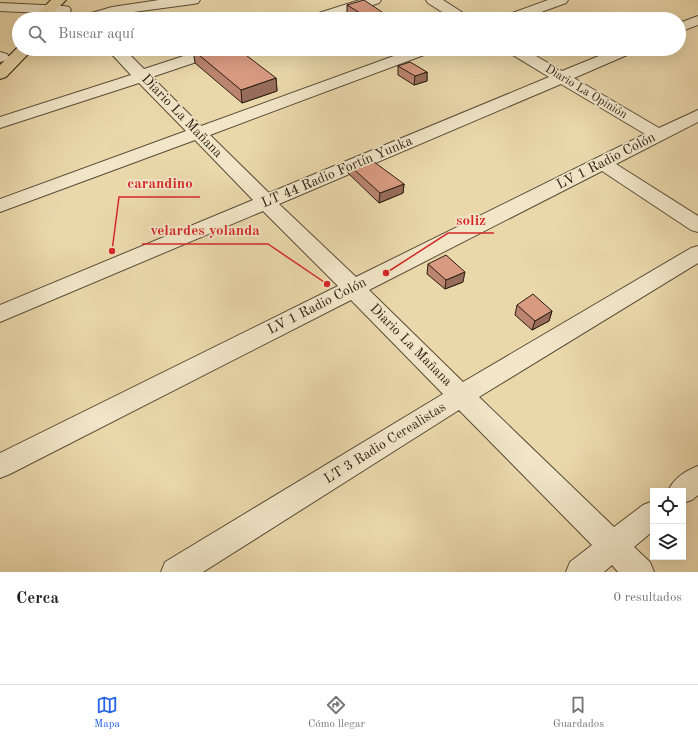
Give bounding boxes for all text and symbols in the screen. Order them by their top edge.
search box [12,12,686,56]
icon: search [26,23,48,45]
text: Buscar aquí [58,27,134,42]
street label: Diario La Opinión [543,63,630,121]
street label: Diario La Mañana [139,72,225,160]
street label: LV 1 Radio Colón [554,130,658,192]
street label: LT 44 Radio Fortín Yunka [259,134,415,210]
callout: carandino [119,170,200,197]
text: carandino [127,177,193,192]
callout: soliz [448,206,494,233]
text: soliz [456,214,486,229]
callout: velardes yolanda [142,217,268,244]
text: velardes yolanda [150,224,260,239]
street label: LV 1 Radio Colón [265,275,369,337]
street label: Diario La Mañana [367,301,455,389]
street label: LT 3 Radio Cerealistas [322,400,448,486]
map controls [650,488,686,560]
button: locate [650,488,686,524]
button: layers [650,524,686,560]
text: Cerca [16,590,59,607]
text: 0 resultados [614,591,682,604]
tab: Mapa [94,694,120,732]
tab: Cómo llegar [308,694,365,732]
tab: Guardados [553,694,604,732]

